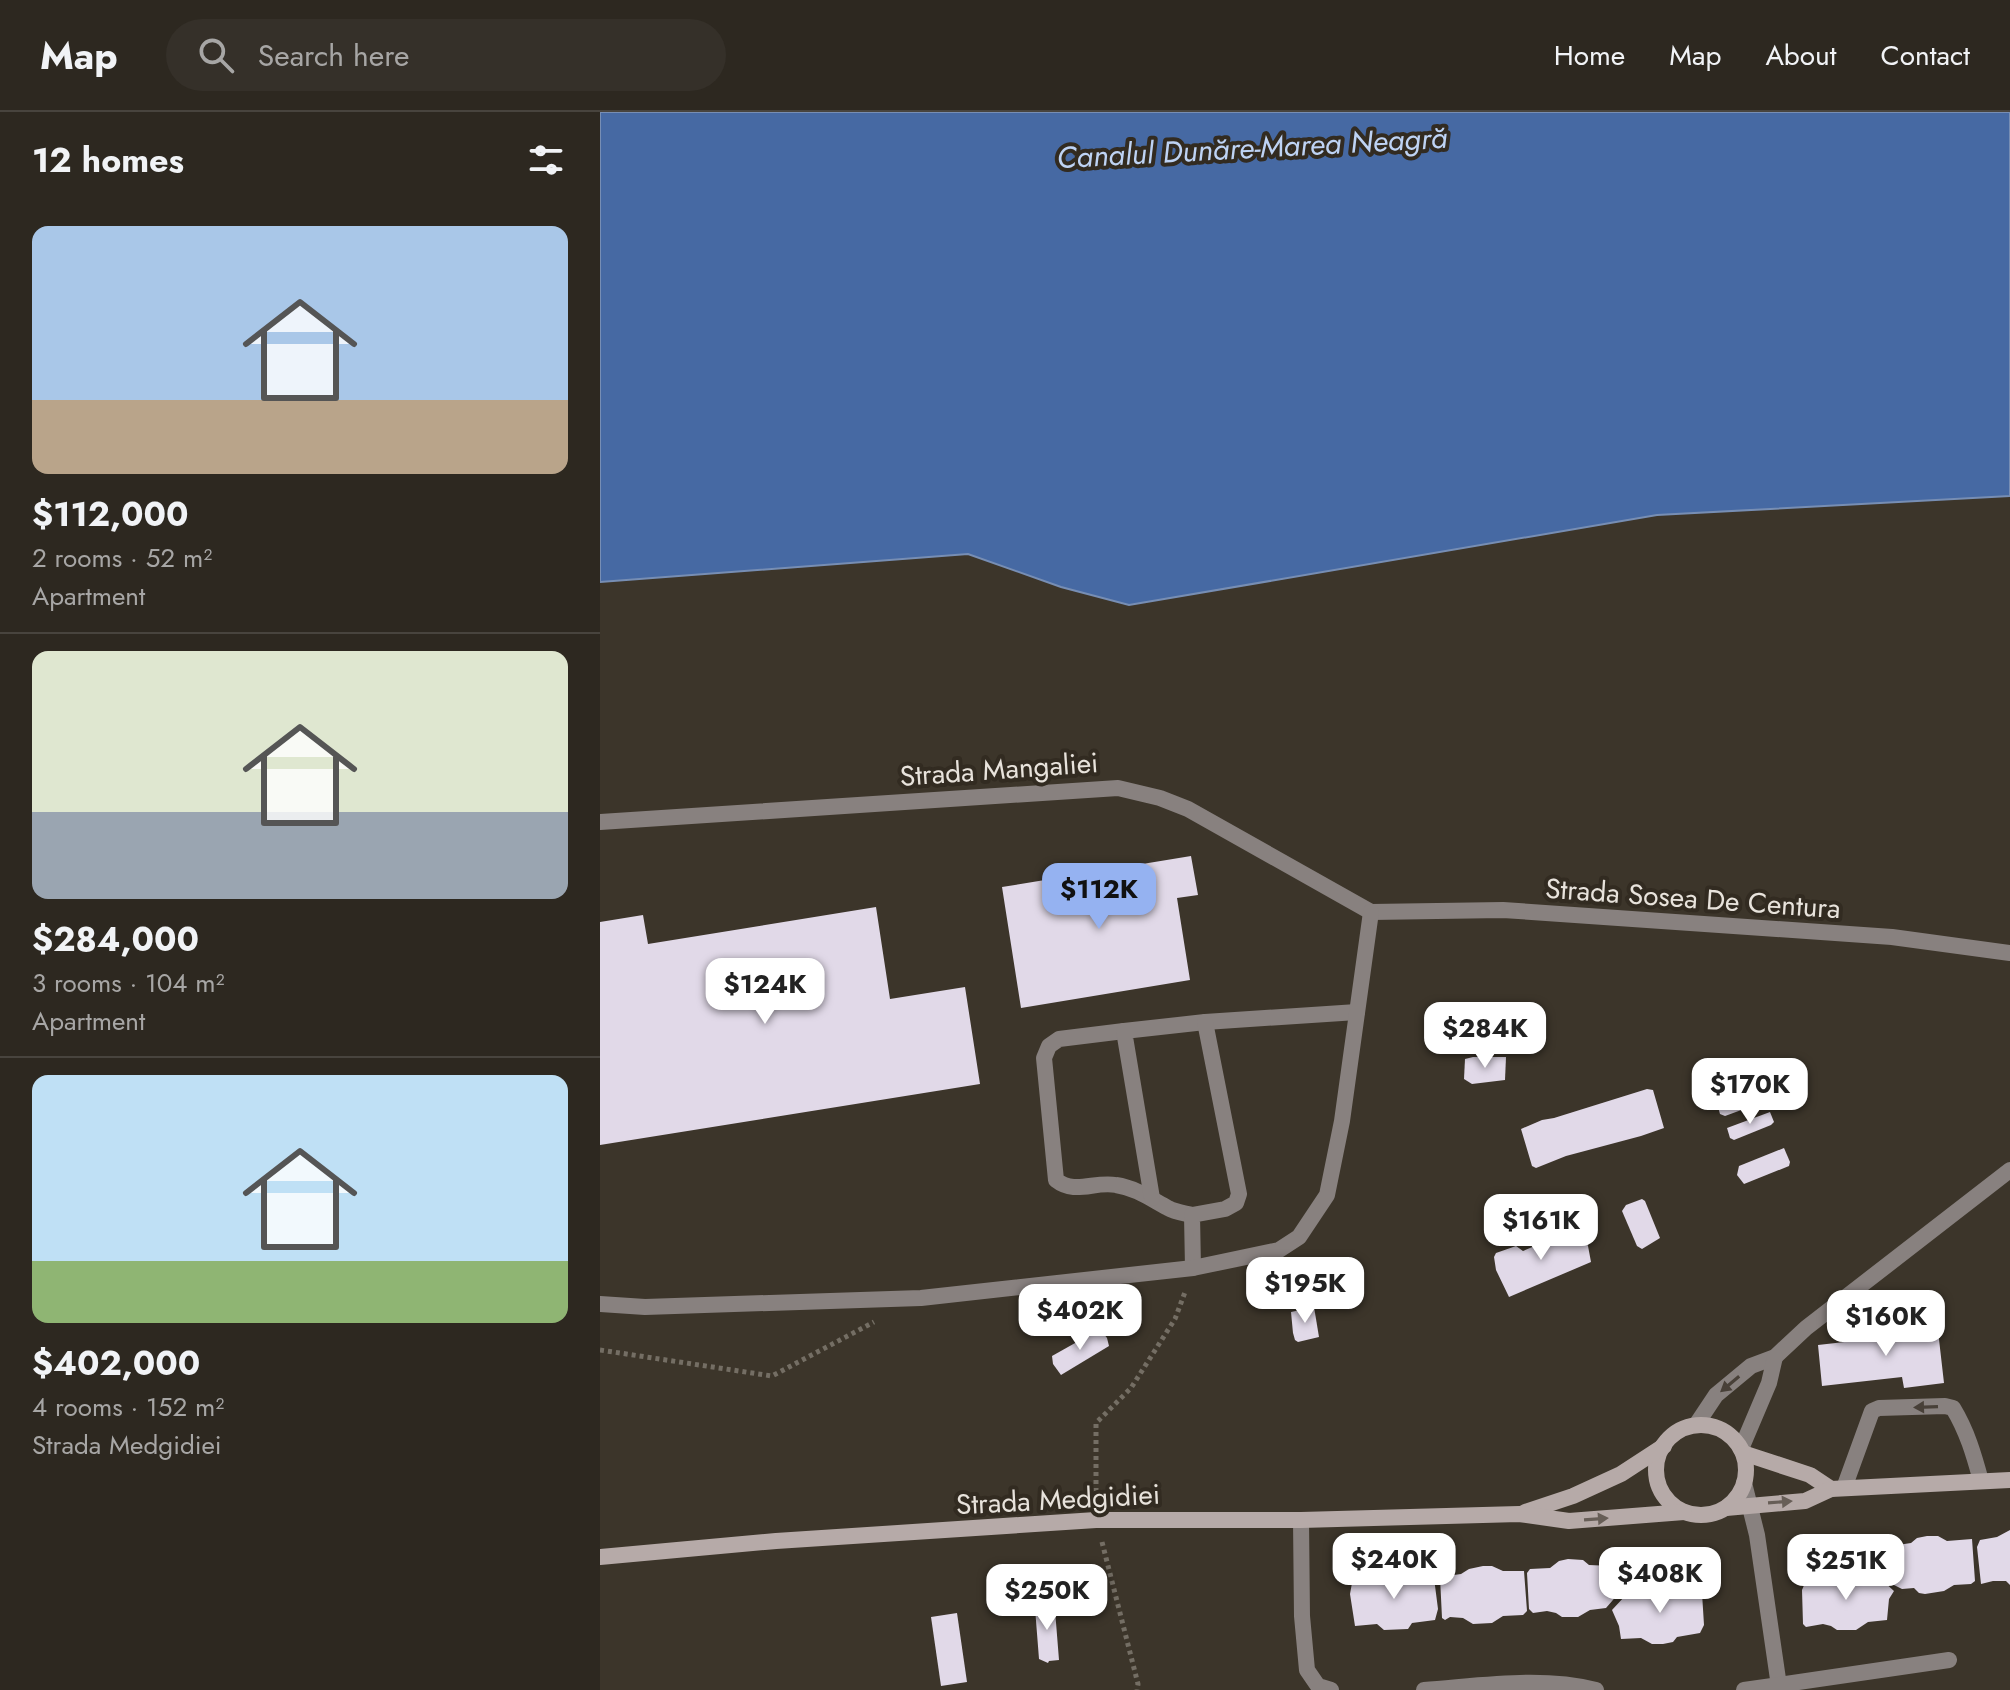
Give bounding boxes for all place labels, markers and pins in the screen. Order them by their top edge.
pin: $112K [1043,863,1155,931]
pin: $124K [709,958,821,1026]
pin: $284K [1429,1002,1541,1070]
pin: $170K [1694,1058,1806,1126]
pin: $161K [1485,1194,1597,1262]
pin: $195K [1249,1257,1361,1325]
pin: $402K [1024,1284,1136,1352]
pin: $160K [1830,1290,1942,1358]
pin: $240K [1338,1533,1450,1601]
pin: $251K [1790,1534,1902,1602]
pin: $408K [1604,1547,1716,1615]
pin: $250K [991,1564,1103,1632]

